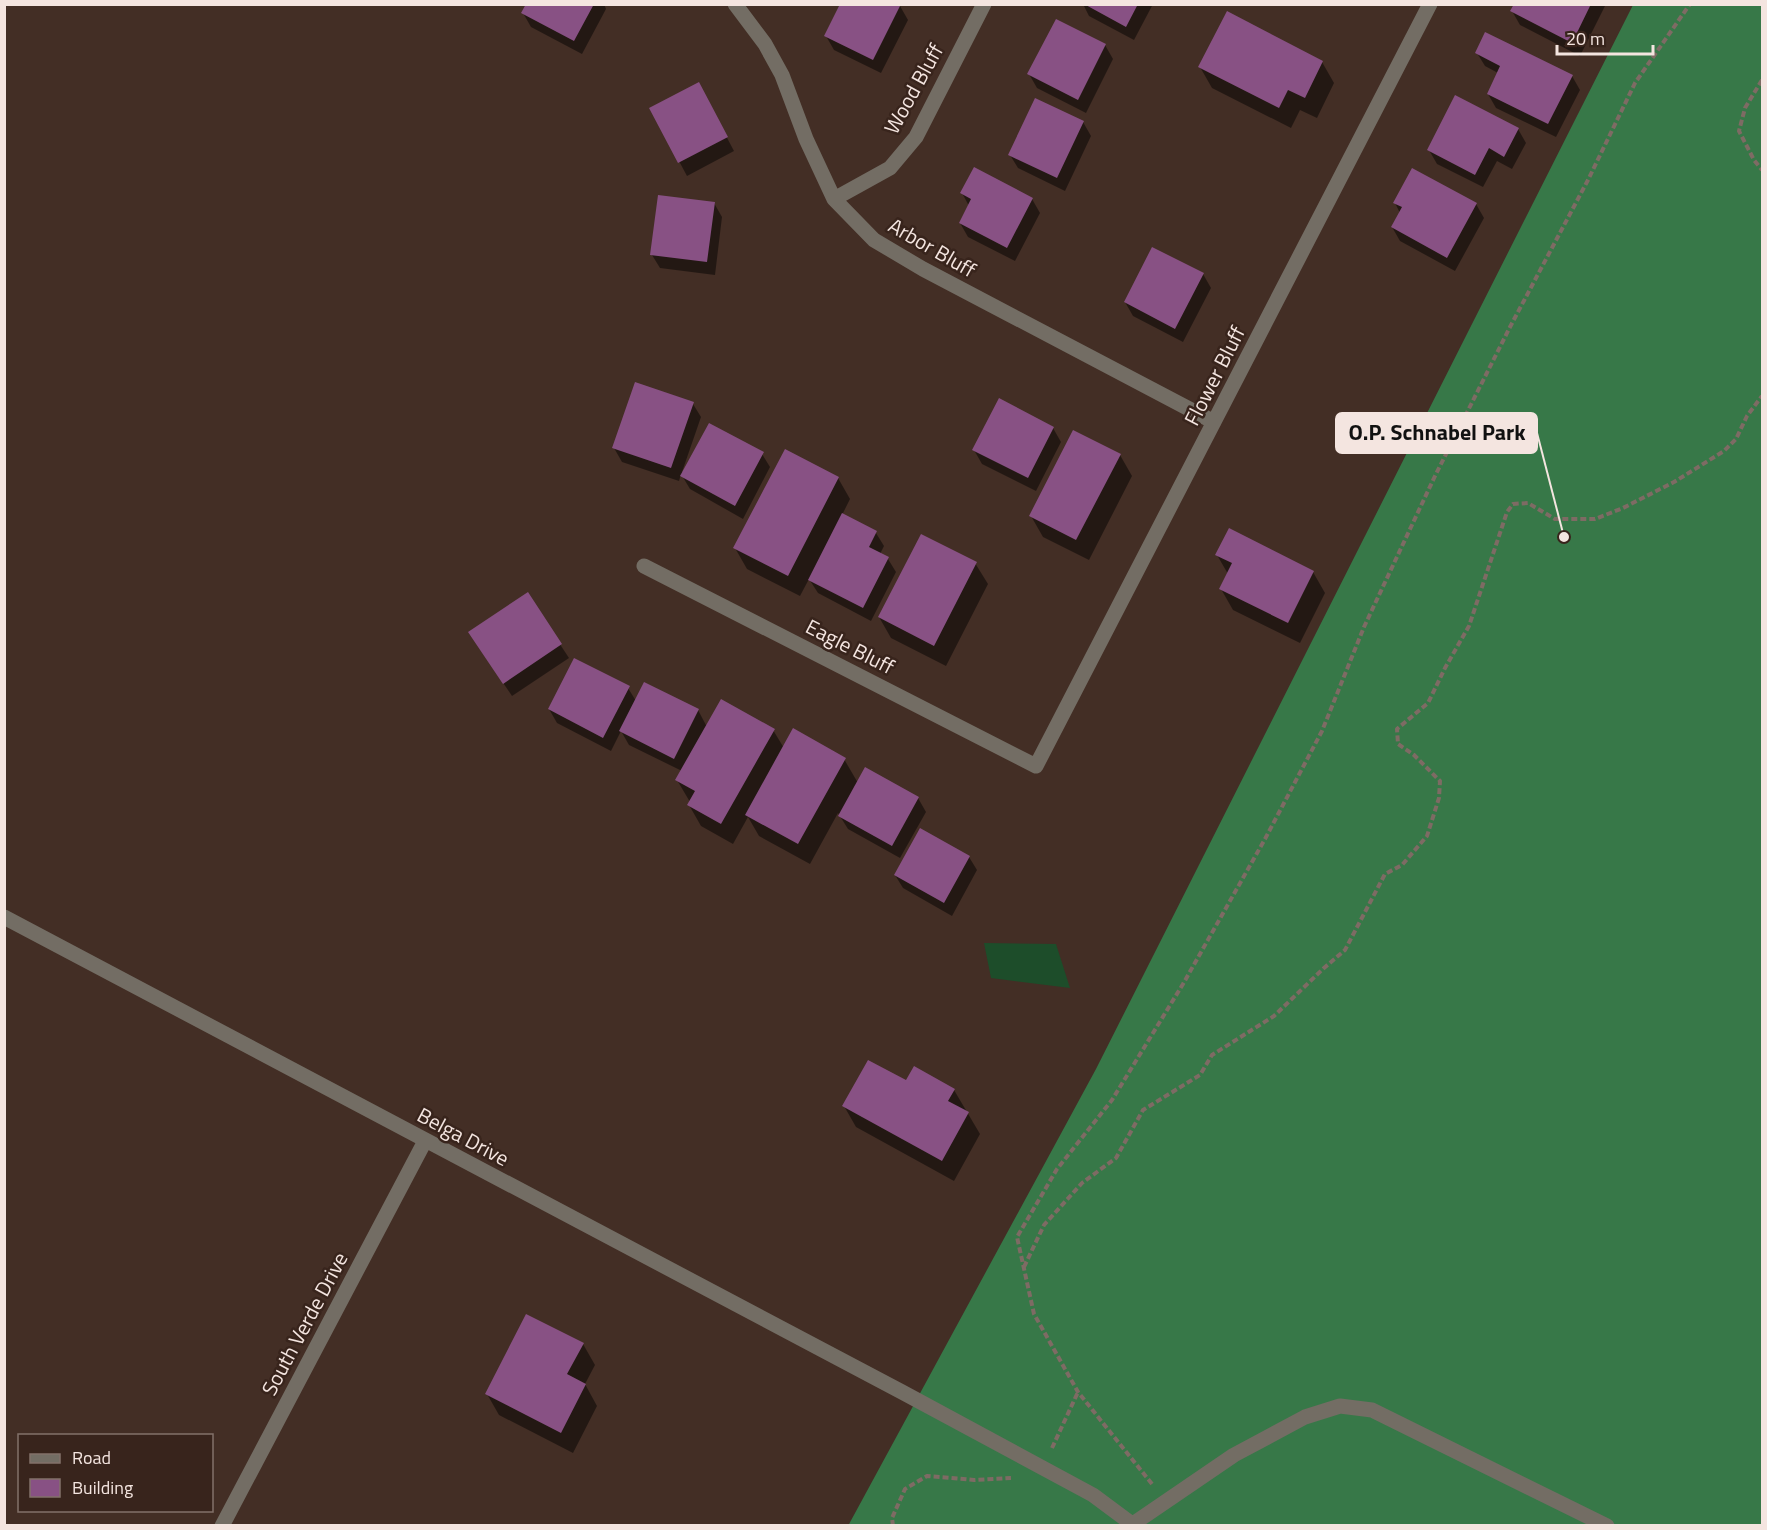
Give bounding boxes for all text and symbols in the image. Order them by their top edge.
scale bar [1557,18,1653,56]
text: 20 m [1566,25,1605,52]
street label: Wood Bluff [875,37,951,140]
street label: Arbor Bluff [883,209,982,285]
street label: Flower Bluff [1175,320,1253,431]
callout: O.P. Schnabel Park [1336,413,1537,453]
text: O.P. Schnabel Park [1349,415,1526,449]
street label: Eagle Bluff [800,610,900,682]
street label: Belga Drive [412,1098,515,1174]
street label: South Verde Drive [253,1246,355,1401]
legend [18,1434,213,1512]
text: Road [72,1444,111,1471]
text: Building [72,1474,133,1501]

